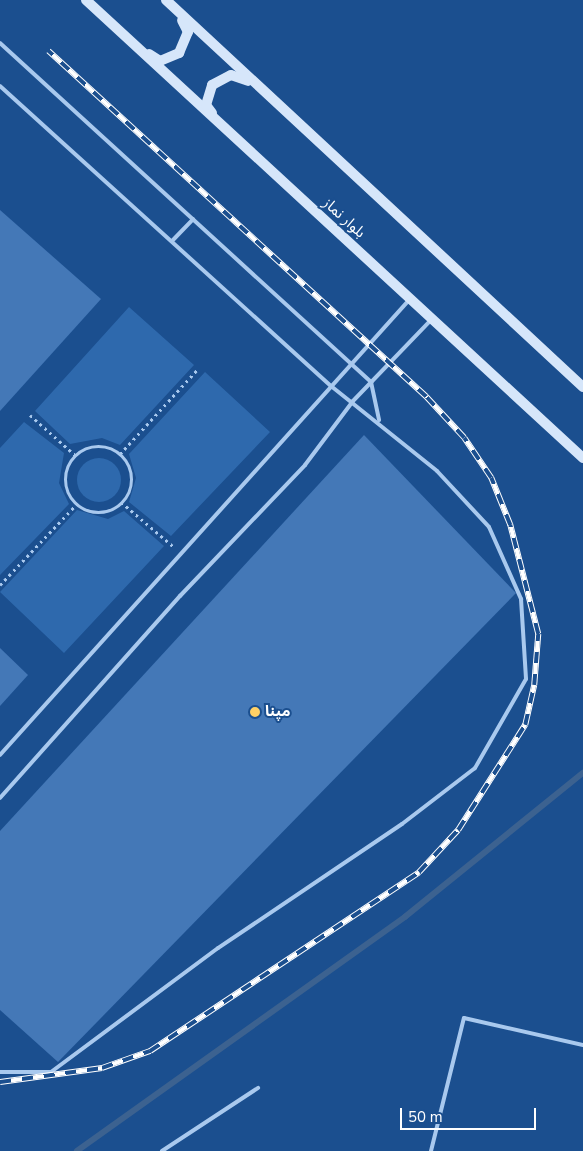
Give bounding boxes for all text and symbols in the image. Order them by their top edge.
street label: بلوار نماز [319,194,369,242]
place label: مپنا [265,703,290,721]
marker: مپنا [249,706,261,718]
scale bar [403,1098,539,1130]
text: 50 m [408,1107,443,1127]

